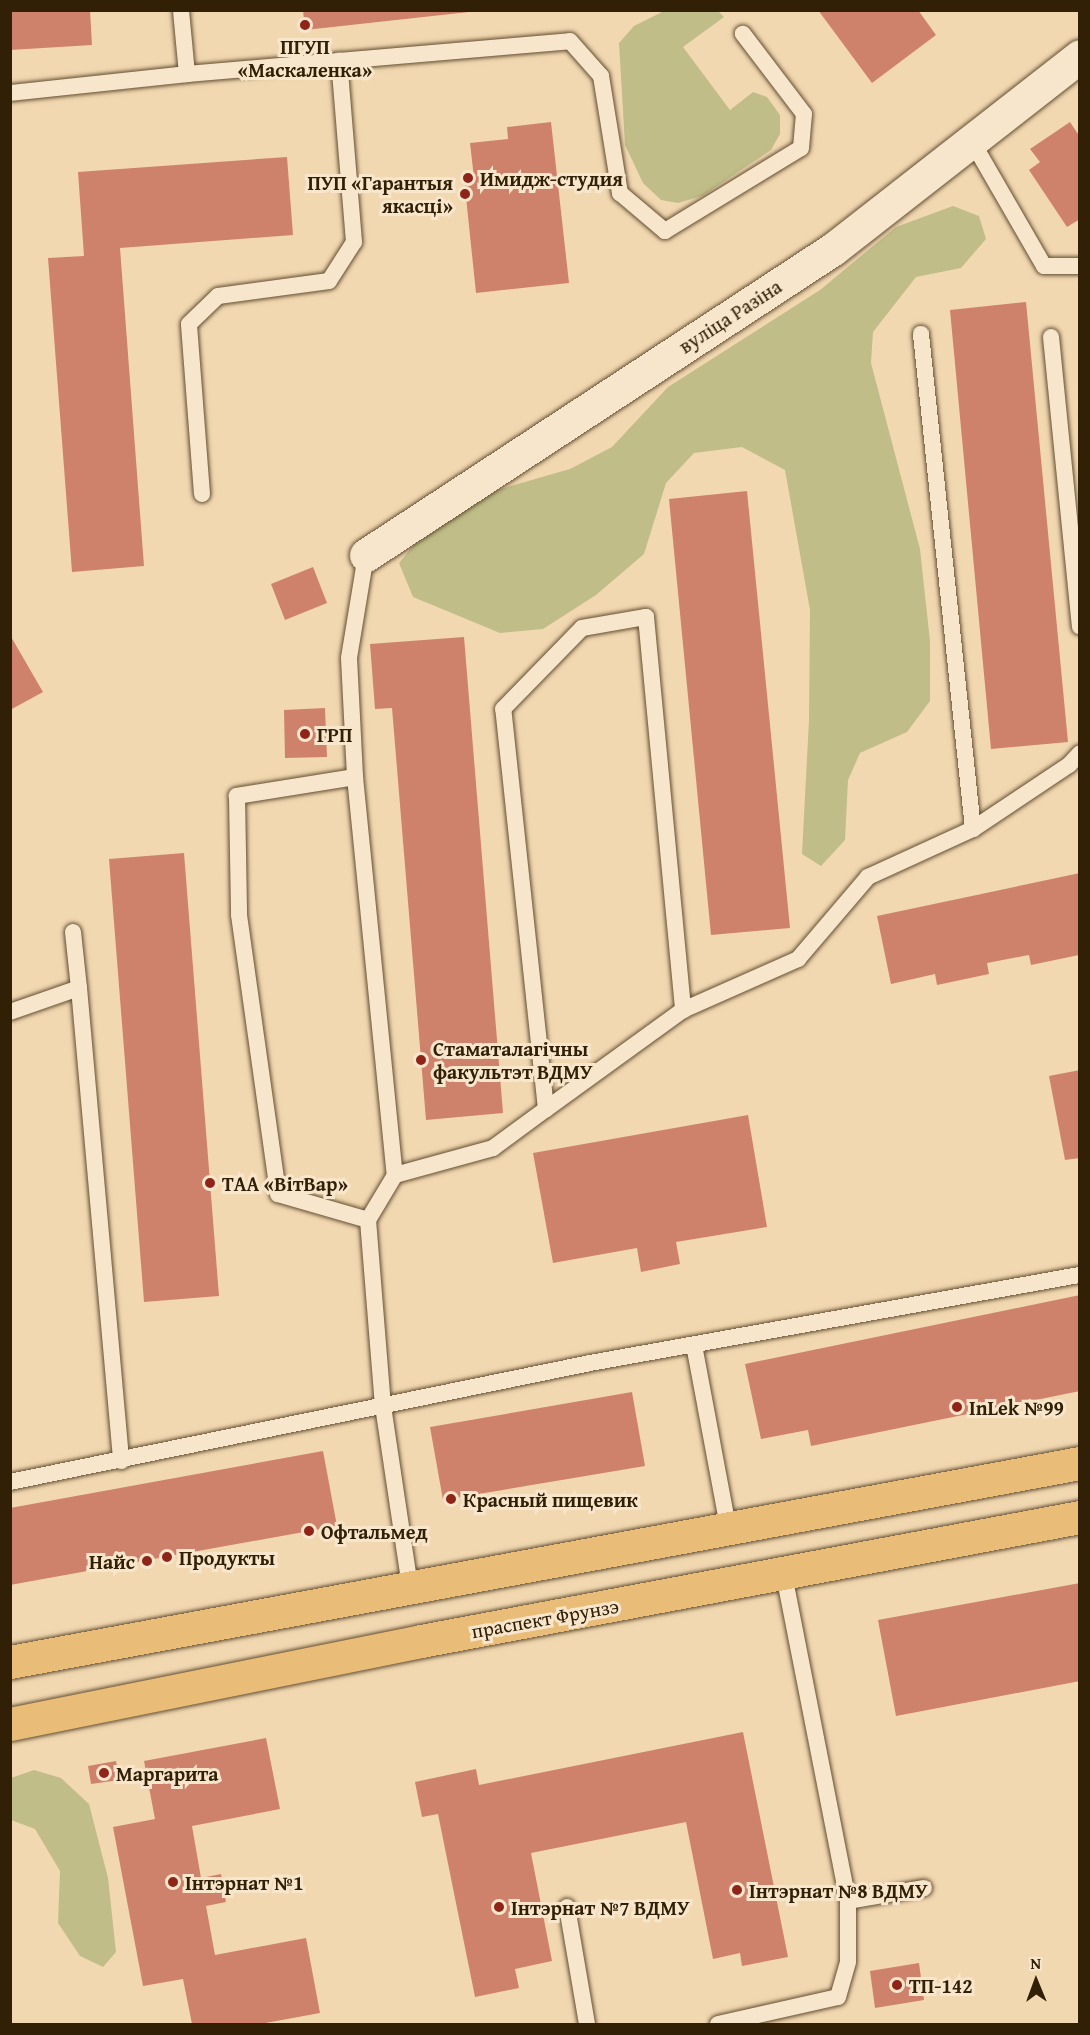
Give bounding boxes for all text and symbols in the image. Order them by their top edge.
marker: ПГУП «Маскаленка» [298,18,312,32]
place label: ПГУП «Маскаленка» [238,35,372,82]
place label: Имидж-студия [480,166,623,190]
place label: ПУП «Гарантыя якасці» [307,170,453,217]
marker: Имидж-студия [461,171,475,185]
marker: ПУП «Гарантыя якасці» [458,187,472,201]
street label: вуліца Разіна [674,274,786,358]
place label: ГРП [317,722,352,746]
marker: ГРП [298,727,312,741]
place label: Стаматалагічны факультэт ВДМУ [433,1036,593,1083]
marker: Стаматалагічны факультэт ВДМУ [414,1053,428,1067]
place label: ТАА «ВітВар» [222,1171,348,1195]
marker: ТАА «ВітВар» [203,1176,217,1190]
place label: InLek №99 [969,1395,1064,1419]
marker: InLek №99 [950,1400,964,1414]
place label: Красный пищевик [463,1487,638,1511]
marker: Красный пищевик [444,1492,458,1506]
place label: Офтальмед [321,1519,428,1543]
marker: Офтальмед [302,1524,316,1538]
place label: Продукты [179,1545,275,1569]
place label: Найс [89,1549,135,1573]
marker: Продукты [160,1550,174,1564]
marker: Найс [140,1554,154,1568]
street label: праспект Фрунзэ [469,1593,621,1643]
place label: Маргарита [116,1761,219,1785]
marker: Маргарита [97,1766,111,1780]
place label: Інтэрнат №1 [185,1870,304,1894]
marker: Інтэрнат №1 [166,1875,180,1889]
place label: Інтэрнат №8 ВДМУ [749,1878,927,1902]
marker: Інтэрнат №8 ВДМУ [730,1883,744,1897]
place label: Інтэрнат №7 ВДМУ [511,1895,689,1919]
marker: Інтэрнат №7 ВДМУ [492,1900,506,1914]
north arrow [1006,1951,1066,2011]
text: N [1030,1951,1041,1975]
place label: ТП-142 [909,1973,973,1997]
marker: ТП-142 [890,1978,904,1992]

